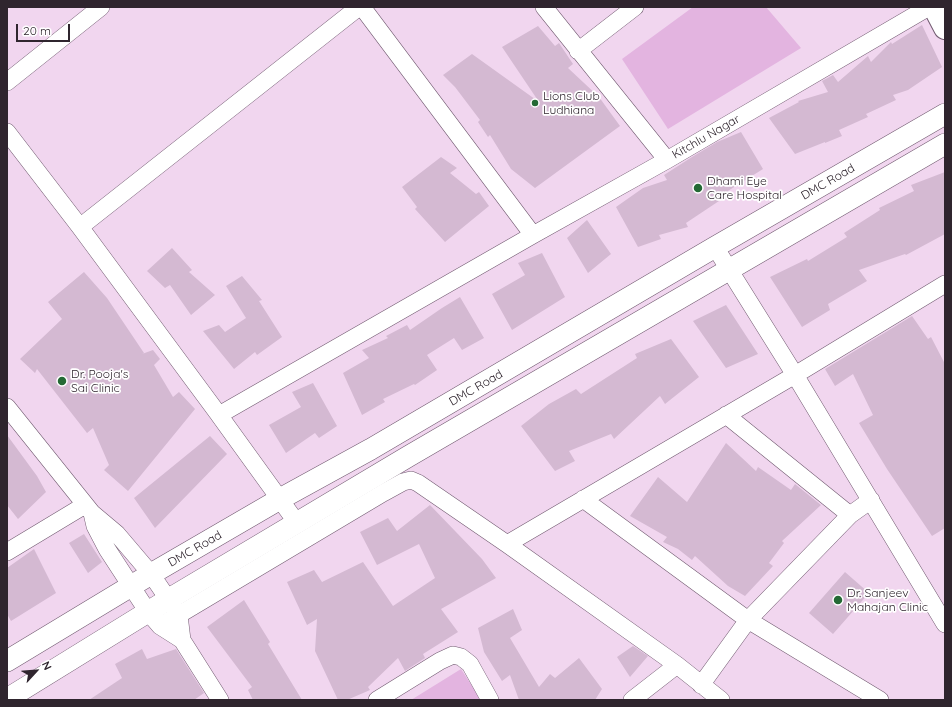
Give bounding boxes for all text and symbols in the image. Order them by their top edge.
scale bar [18,16,72,42]
text: 20 m [23,23,51,38]
place label: Lions Club Ludhiana [543,89,600,117]
marker: Lions Club Ludhiana [530,98,540,108]
street label: Kitchlu Nagar [670,112,742,162]
street label: DMC Road [799,161,857,203]
place label: Dhami Eye Care Hospital [707,174,782,202]
marker: Dhami Eye Care Hospital [692,182,704,194]
place label: Dr. Pooja's Sai Clinic [71,367,128,395]
street label: DMC Road [447,367,505,409]
marker: Dr. Pooja's Sai Clinic [56,375,68,387]
street label: DMC Road [166,528,224,570]
place label: Dr. Sanjeev Mahajan Clinic [847,586,928,614]
marker: Dr. Sanjeev Mahajan Clinic [832,594,844,606]
north arrow [16,651,56,691]
text: N [39,659,55,672]

